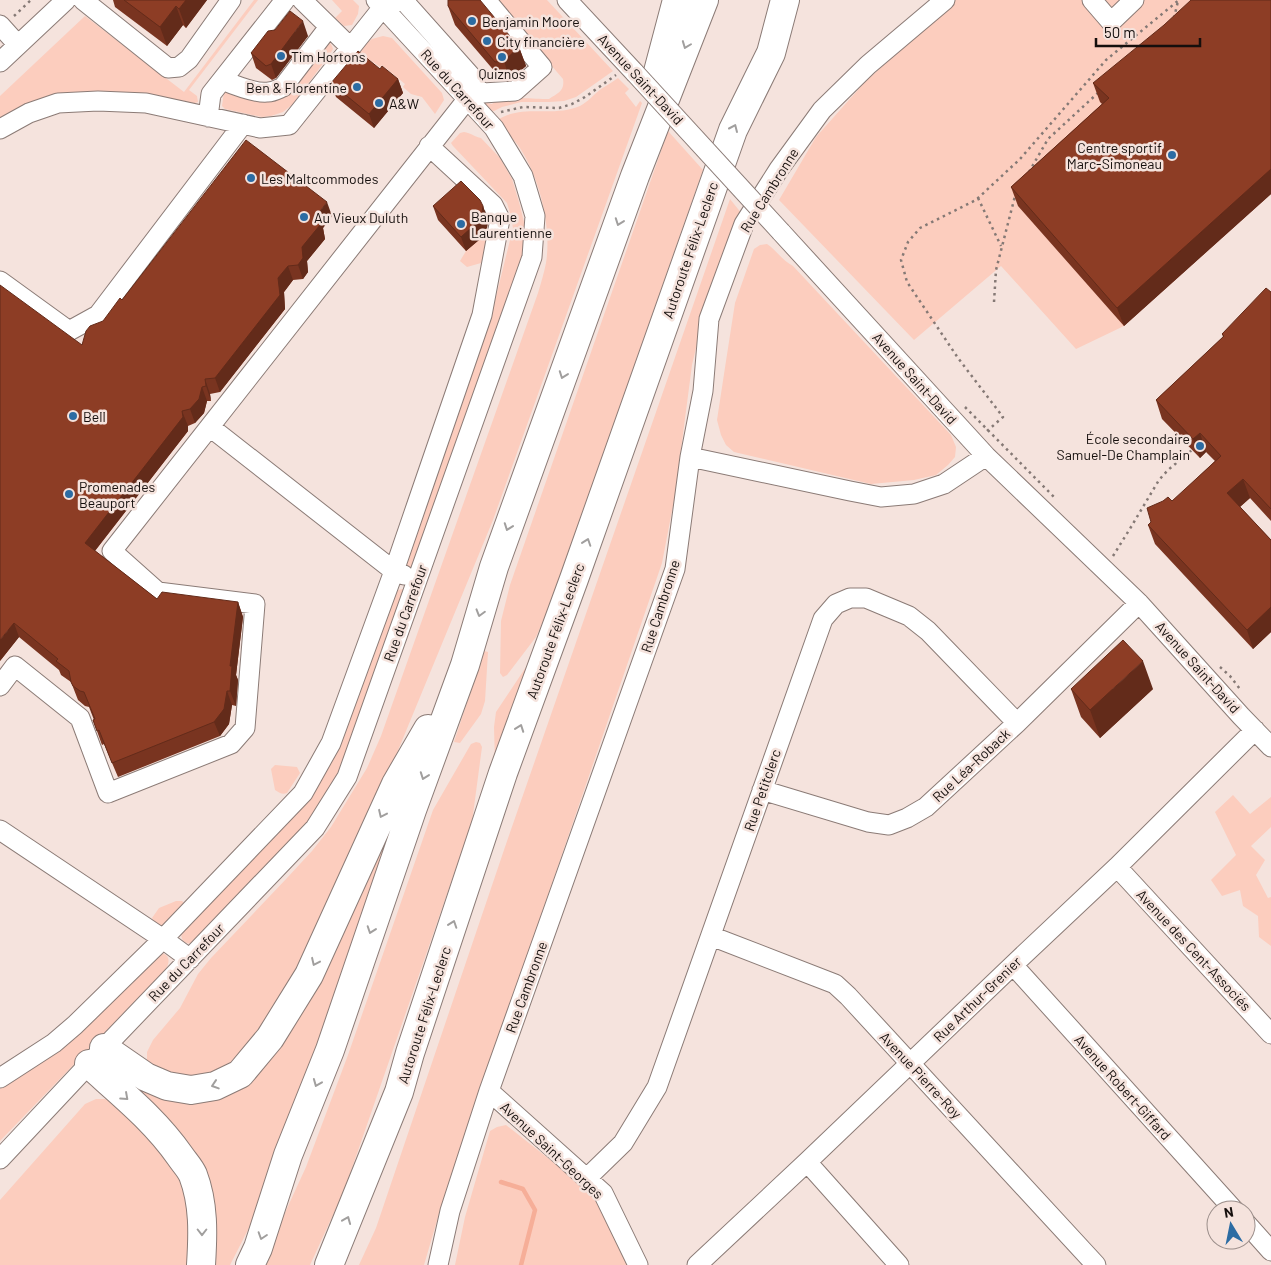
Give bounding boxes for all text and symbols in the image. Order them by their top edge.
place label: Benjamin Moore [482,13,580,30]
marker: Benjamin Moore [466,15,478,27]
scale bar [1096,15,1200,47]
text: 50 m [1104,23,1136,41]
street label: Avenue Saint-David [595,30,687,128]
place label: City financière [497,33,585,50]
marker: City financière [481,35,493,47]
one-way arrow [682,41,692,49]
street label: Rue du Carrefour [418,45,498,133]
place label: Tim Hortons [291,48,366,65]
marker: Tim Hortons [275,50,287,62]
marker: Quiznos [496,51,508,63]
place label: Quiznos [478,65,526,82]
place label: Ben & Florentine [246,79,347,96]
marker: Ben & Florentine [351,81,363,93]
place label: A&W [389,95,419,112]
marker: A&W [373,97,385,109]
one-way arrow [727,124,738,133]
place label: Centre sportif Marc-Simoneau [1067,139,1162,172]
street label: Rue Cambronne [736,145,802,235]
marker: Centre sportif Marc-Simoneau [1166,149,1178,161]
place label: Les Maltcommodes [261,170,379,187]
marker: Les Maltcommodes [245,172,257,184]
street label: Autoroute Félix-Leclerc [659,180,721,320]
place label: Banque Laurentienne [471,208,552,241]
place label: Au Vieux Duluth [314,209,408,226]
marker: Au Vieux Duluth [298,211,310,223]
one-way arrow [615,217,625,226]
marker: Banque Laurentienne [455,218,467,230]
street label: Avenue Saint-David [869,329,961,427]
one-way arrow [559,370,569,378]
place label: Bell [83,408,106,425]
marker: Bell [67,410,79,422]
place label: École secondaire Samuel-De Champlain [1057,430,1190,463]
marker: École secondaire Samuel-De Champlain [1194,440,1206,452]
place label: Promenades Beauport [79,478,156,511]
marker: Promenades Beauport [63,488,75,500]
one-way arrow [504,523,514,531]
one-way arrow [581,538,591,547]
street label: Rue Cambronne [637,558,683,654]
street label: Autoroute Félix-Leclerc [523,561,587,701]
street label: Rue du Carrefour [380,562,430,664]
one-way arrow [475,609,485,617]
street label: Avenue Saint-David [1152,618,1244,716]
one-way arrow [514,724,524,732]
street label: Rue Léa-Roback [929,725,1013,805]
street label: Rue Petitclerc [740,747,784,833]
one-way arrow [420,771,430,780]
one-way arrow [379,809,389,818]
street label: Avenue des Cent-Associés [1133,886,1255,1014]
street label: Rue du Carrefour [144,919,228,1005]
one-way arrow [447,920,457,928]
one-way arrow [367,925,377,933]
street label: Rue Cambronne [502,939,550,1035]
street label: Autoroute Félix-Leclerc [394,944,454,1086]
street label: Rue Arthur-Grenier [930,953,1024,1045]
one-way arrow [310,957,321,966]
street label: Avenue Pierre-Roy [877,1028,966,1122]
street label: Avenue Robert-Giffard [1071,1031,1175,1143]
one-way arrow [313,1078,323,1087]
one-way arrow [211,1079,219,1089]
one-way arrow [120,1091,129,1100]
street label: Avenue Saint-Georges [497,1098,607,1202]
north arrow [1206,1200,1256,1250]
text: N [1223,1203,1235,1221]
one-way arrow [341,1216,351,1225]
one-way arrow [197,1228,207,1236]
one-way arrow [257,1231,267,1239]

